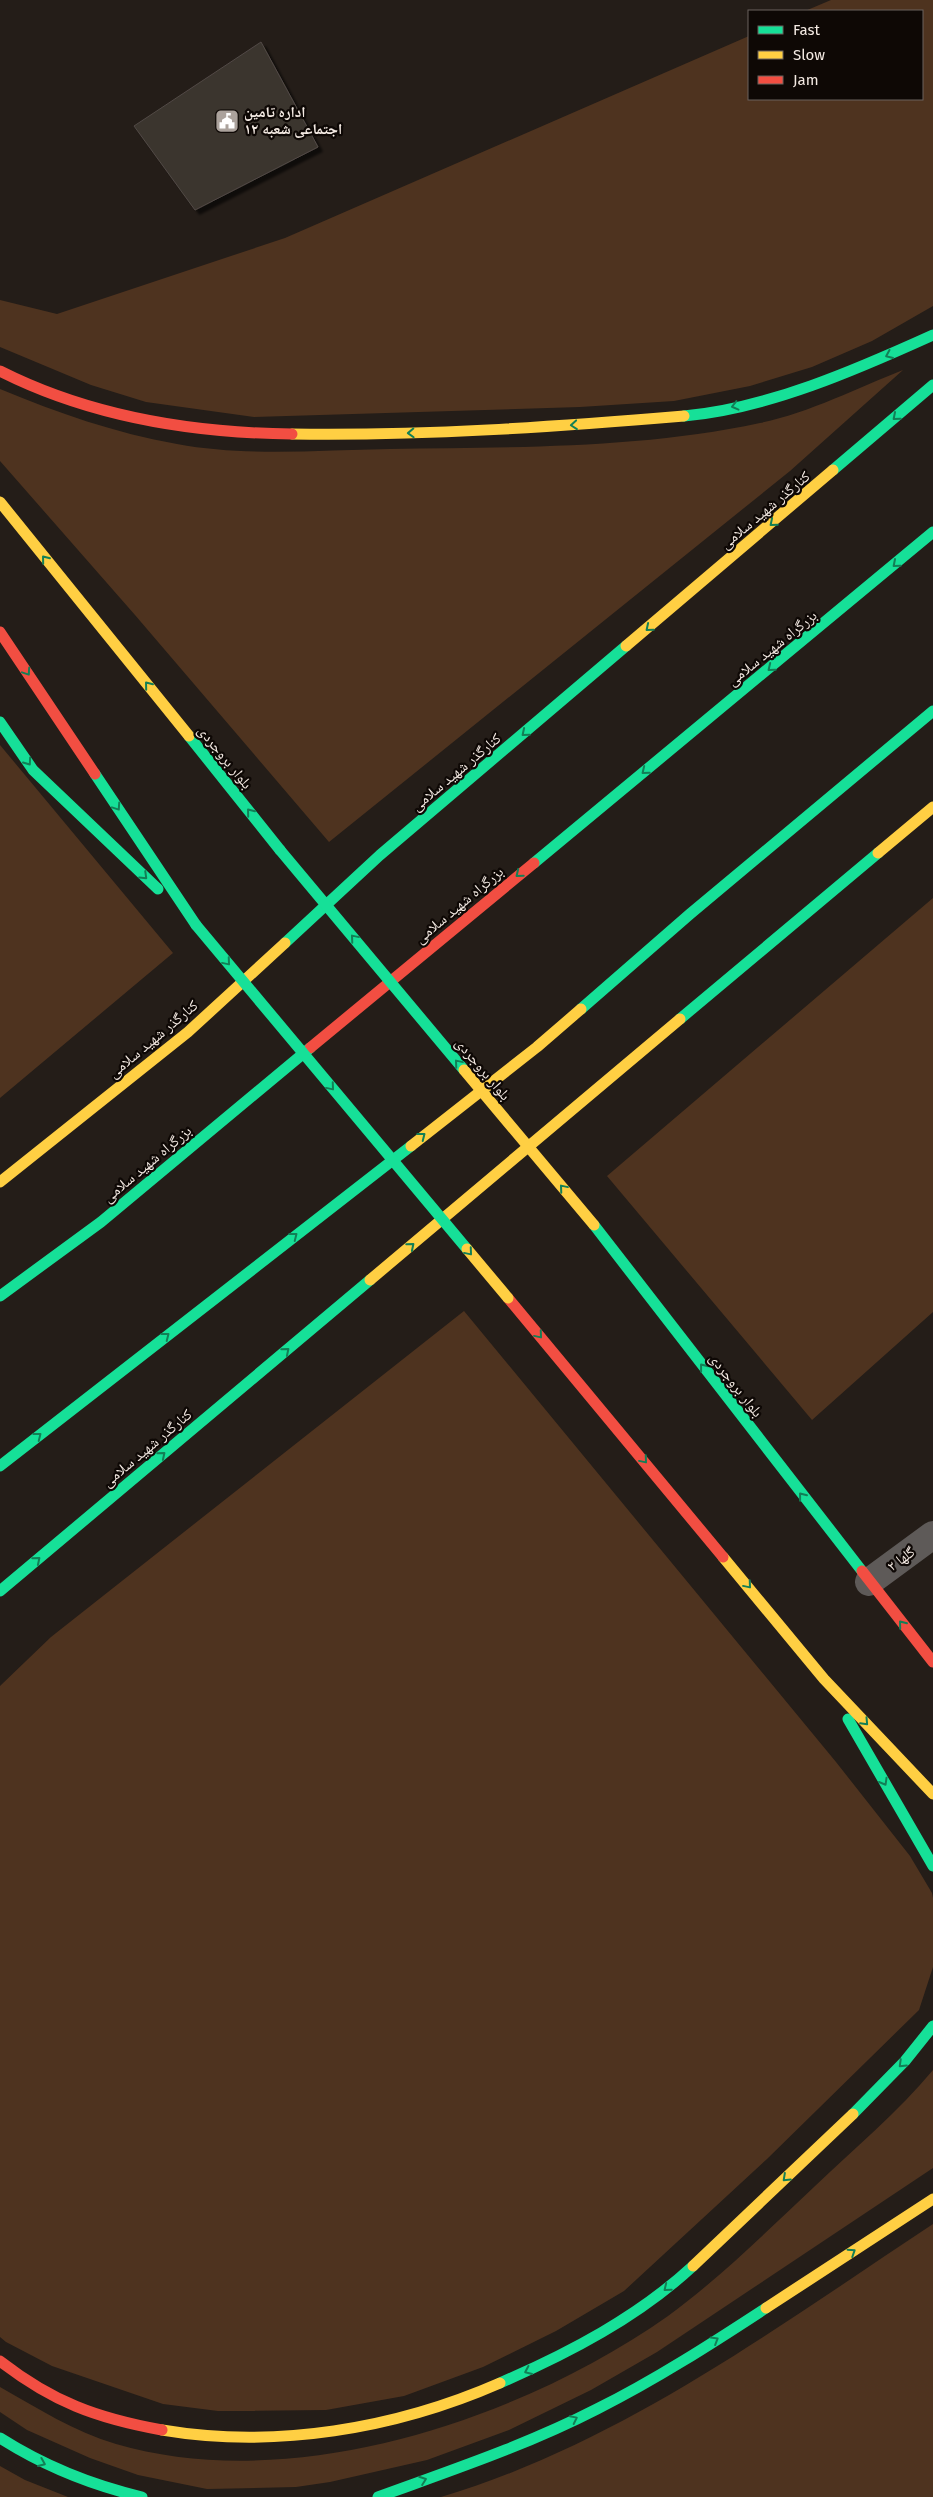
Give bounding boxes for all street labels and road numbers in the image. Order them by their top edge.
street label: کنارگذر شهید سلامی [716,467,814,554]
street label: بزرگراه شهید سلامی [724,606,821,690]
street label: بلوار بروجردی [193,722,256,793]
street label: کنارگذر شهید سلامی [407,729,505,816]
street label: بزرگراه شهید سلامی [411,863,508,948]
street label: کنارگذر شهید سلامی [104,996,202,1083]
street label: بلوار بروجردی [451,1034,514,1105]
street label: بزرگراه شهید سلامی [99,1122,196,1207]
street label: بلوار بروجردی [705,1349,767,1421]
street label: کنارگذر شهید سلامی [98,1405,196,1492]
street label: گلها ۲ [884,1543,919,1575]

